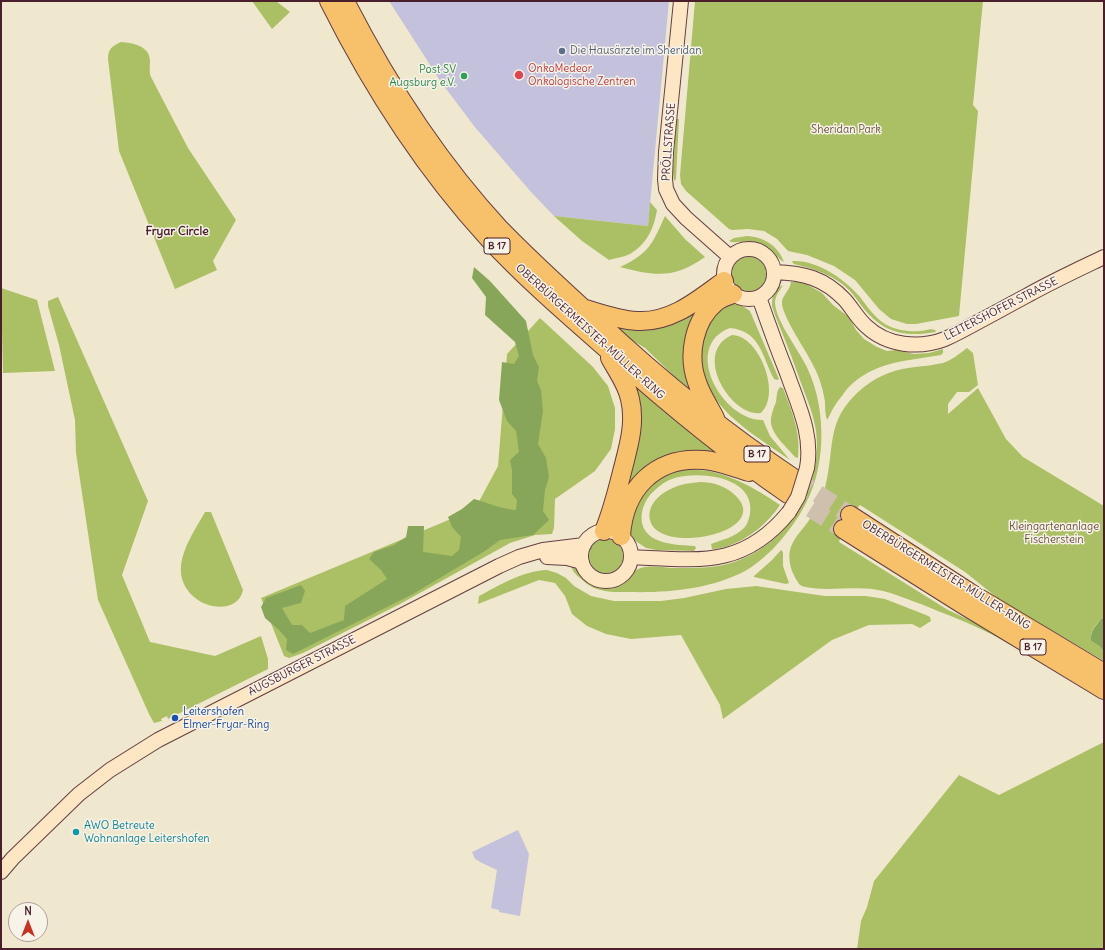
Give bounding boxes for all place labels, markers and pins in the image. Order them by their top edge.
place label: Die Hausärzte im Sheridan [570,44,702,58]
marker: Die Hausärzte im Sheridan [557,46,567,56]
place label: OnkoMedeor Onkologische Zentren [528,62,636,88]
place label: Post SV Augsburg e.V. [390,63,456,89]
marker: OnkoMedeor Onkologische Zentren [513,69,525,81]
marker: Post SV Augsburg e.V. [459,71,469,81]
place label: Leitershofen Elmer-Fryar-Ring [183,705,269,731]
marker: Leitershofen Elmer-Fryar-Ring [170,713,180,723]
place label: AWO Betreute Wohnanlage Leitershofen [84,819,210,845]
marker: AWO Betreute Wohnanlage Leitershofen [71,827,81,837]

